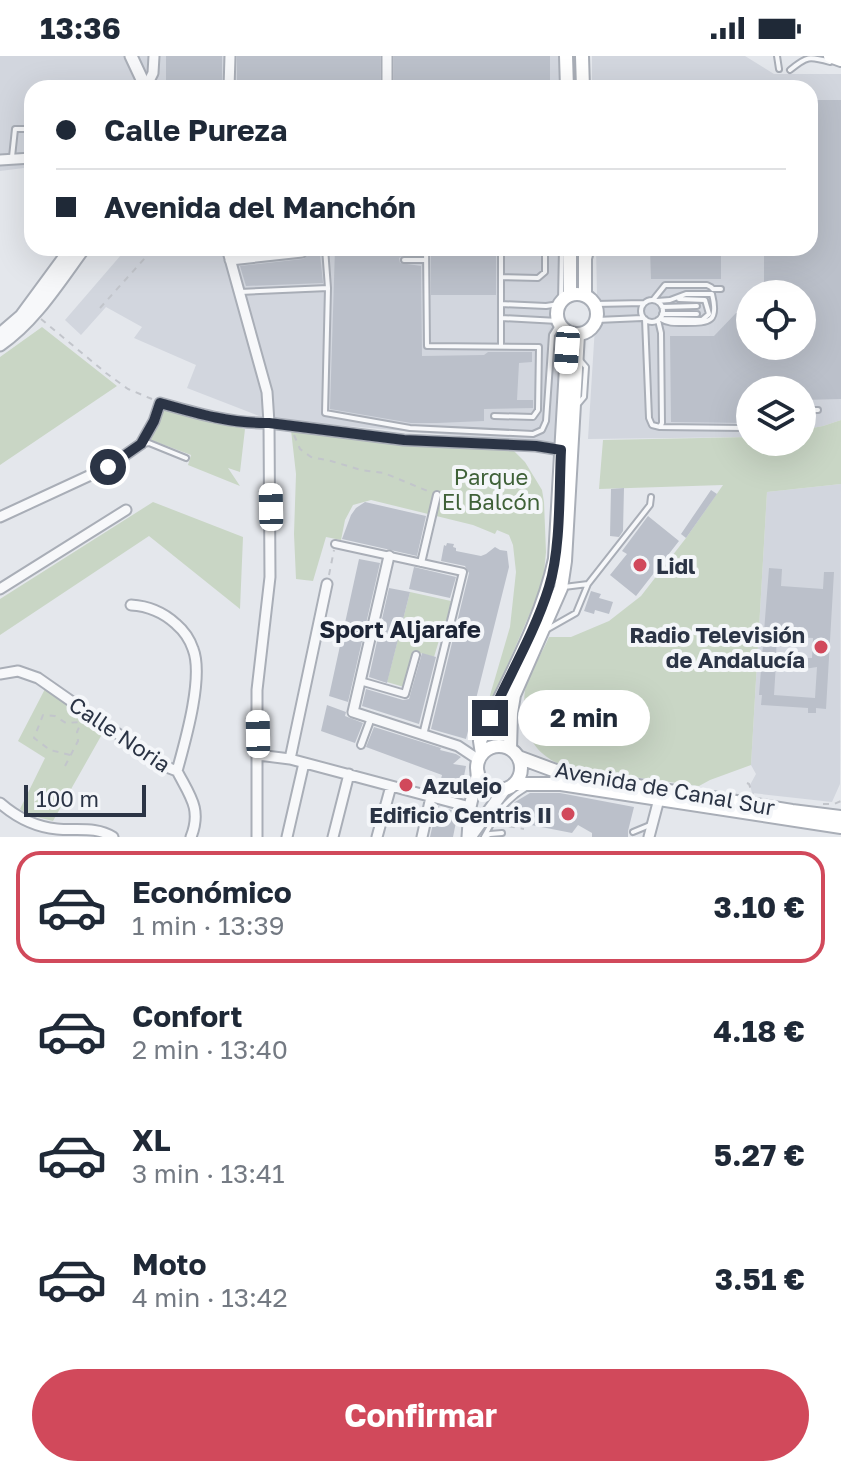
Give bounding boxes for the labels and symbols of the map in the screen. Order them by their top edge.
car [553,325,581,375]
route start [90,449,126,485]
park label: Parque El Balcón [442,463,540,515]
car [259,483,283,531]
place label: Lidl [656,552,695,579]
marker: Lidl [631,556,649,574]
district label: Sport Aljarafe [319,614,481,643]
place label: Radio Televisión de Andalucía [630,621,805,673]
marker: Radio Televisión de Andalucía [812,638,830,656]
street label: Calle Noria [64,690,176,778]
callout: 2 min [518,690,650,746]
route end [472,700,508,736]
car [246,710,270,758]
street label: Avenida de Canal Sur [553,755,777,821]
place label: Azulejo [422,772,502,799]
marker: Azulejo [397,776,415,794]
scale bar [24,781,146,817]
place label: Edificio Centris II [369,801,552,828]
marker: Edificio Centris II [559,805,577,823]

